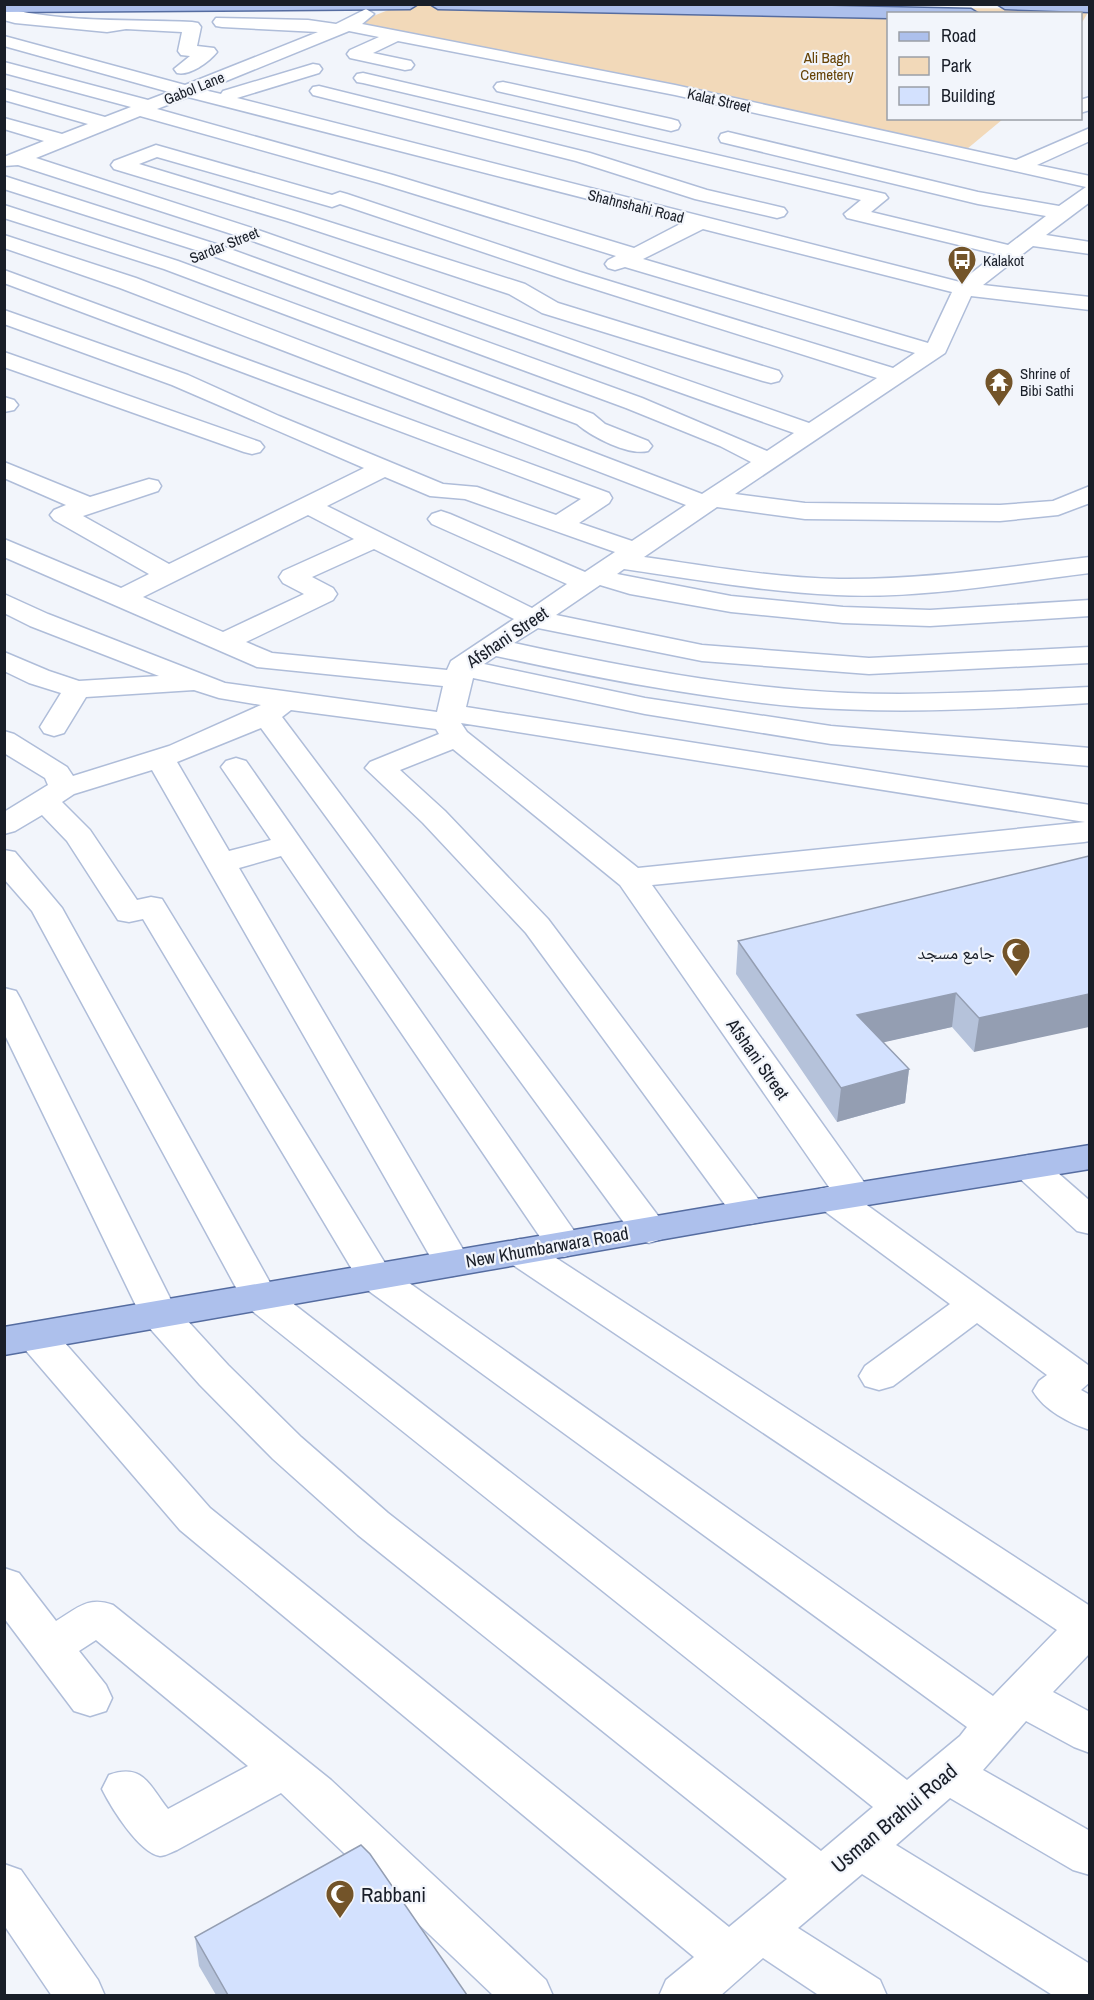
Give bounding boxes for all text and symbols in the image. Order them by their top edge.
legend [887,12,1082,120]
text: Road [941,23,976,48]
park label: Ali Bagh Cemetery [800,47,855,85]
text: Park [941,53,972,78]
street label: Gabol Lane [161,66,228,110]
street label: Kalat Street [685,83,753,118]
text: Building [941,83,996,108]
street label: Shahnshahi Road [586,184,686,228]
street label: Sardar Street [186,221,262,268]
bus stop icon: Kalakot [946,244,978,286]
place label: Kalakot [983,250,1025,271]
place label: Shrine of Bibi Sathi [1020,363,1074,401]
temple icon: Shrine of Bibi Sathi [983,366,1015,408]
street label: Afshani Street [460,600,553,674]
mosque icon: جامع مسجد [1000,936,1032,978]
place label: جامع مسجد [917,940,995,965]
street label: Afshani Street [720,1013,795,1104]
street label: New Khumbarwara Road [464,1220,630,1274]
street label: Usman Brahui Road [825,1757,963,1879]
mosque icon: Rabbani [324,1878,356,1920]
place label: Rabbani [361,1880,426,1909]

